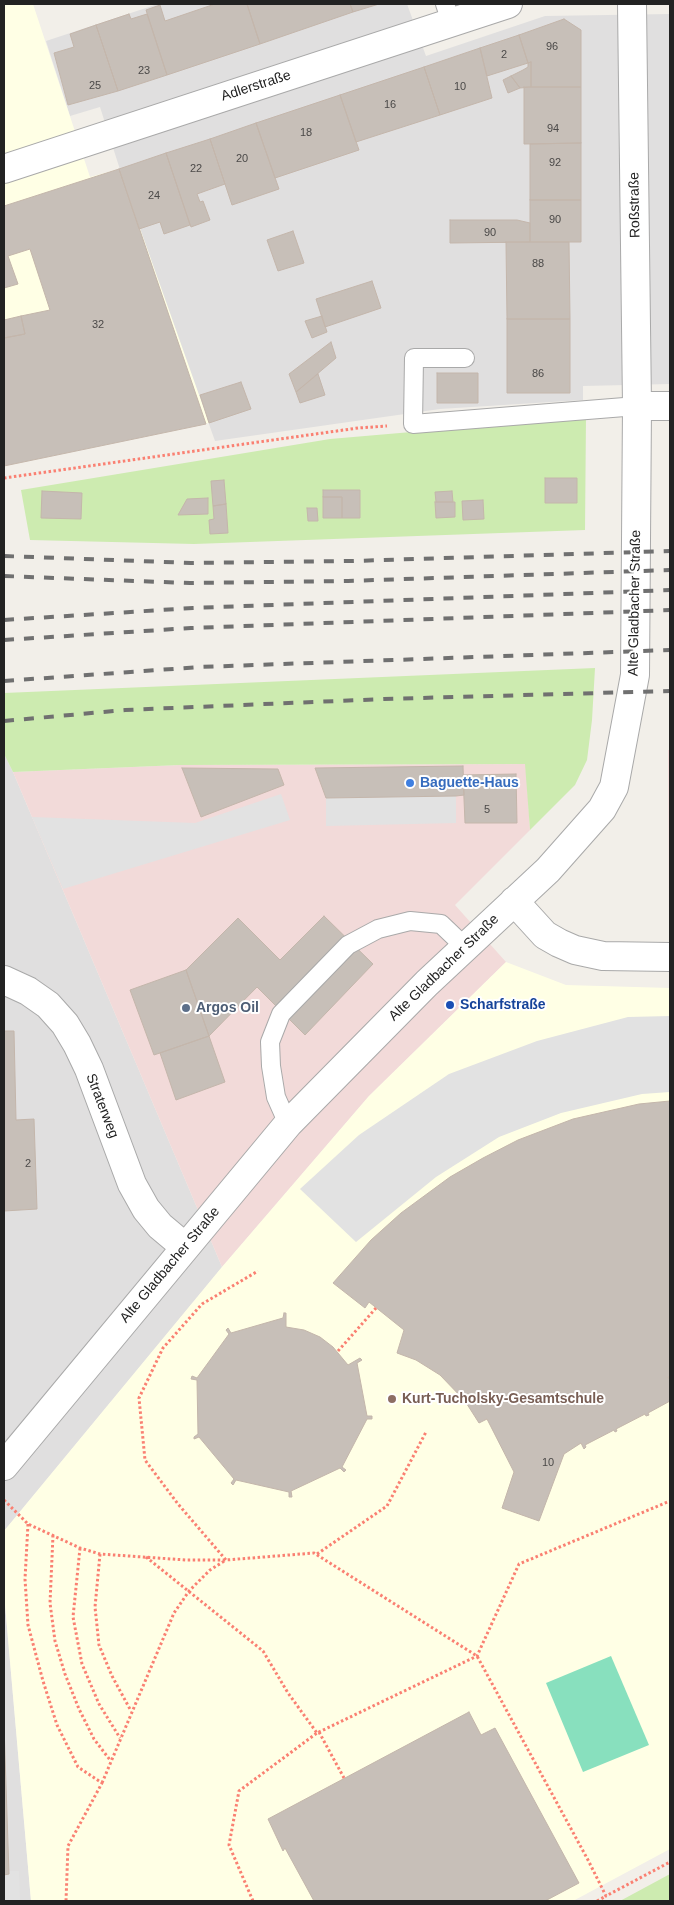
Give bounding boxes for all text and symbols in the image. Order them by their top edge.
house number: 96 [546,40,558,54]
house number: 2 [501,48,507,62]
house number: 23 [138,64,150,78]
street label: Adlerstraße [219,67,293,105]
house number: 25 [89,79,101,93]
house number: 10 [454,80,466,94]
house number: 16 [384,98,396,112]
house number: 94 [547,122,559,136]
house number: 18 [300,126,312,140]
house number: 20 [236,152,248,166]
house number: 92 [549,156,561,170]
house number: 22 [190,162,202,176]
street label: Roßstraße [626,172,644,238]
house number: 24 [148,189,160,203]
house number: 90 [549,213,561,227]
house number: 90 [484,226,496,240]
house number: 88 [532,257,544,271]
house number: 32 [92,318,104,332]
house number: 86 [532,367,544,381]
street label: Alte Gladbacher Straße [625,530,645,676]
place label: Baguette-Haus [420,775,519,791]
marker: Baguette-Haus [404,777,416,789]
house number: 5 [484,803,490,817]
street label: Alte Gladbacher Straße [386,911,502,1025]
place label: Scharfstraße [460,997,546,1013]
marker: Scharfstraße [444,999,456,1011]
place label: Argos Oil [196,1000,259,1016]
marker: Argos Oil [180,1002,192,1014]
street label: Straterweg [82,1071,122,1141]
house number: 2 [25,1157,31,1171]
street label: Alte Gladbacher Straße [117,1204,223,1326]
place label: Kurt-Tucholsky-Gesamtschule [402,1391,604,1407]
marker: Kurt-Tucholsky-Gesamtschule [386,1393,398,1405]
house number: 10 [542,1456,554,1470]

